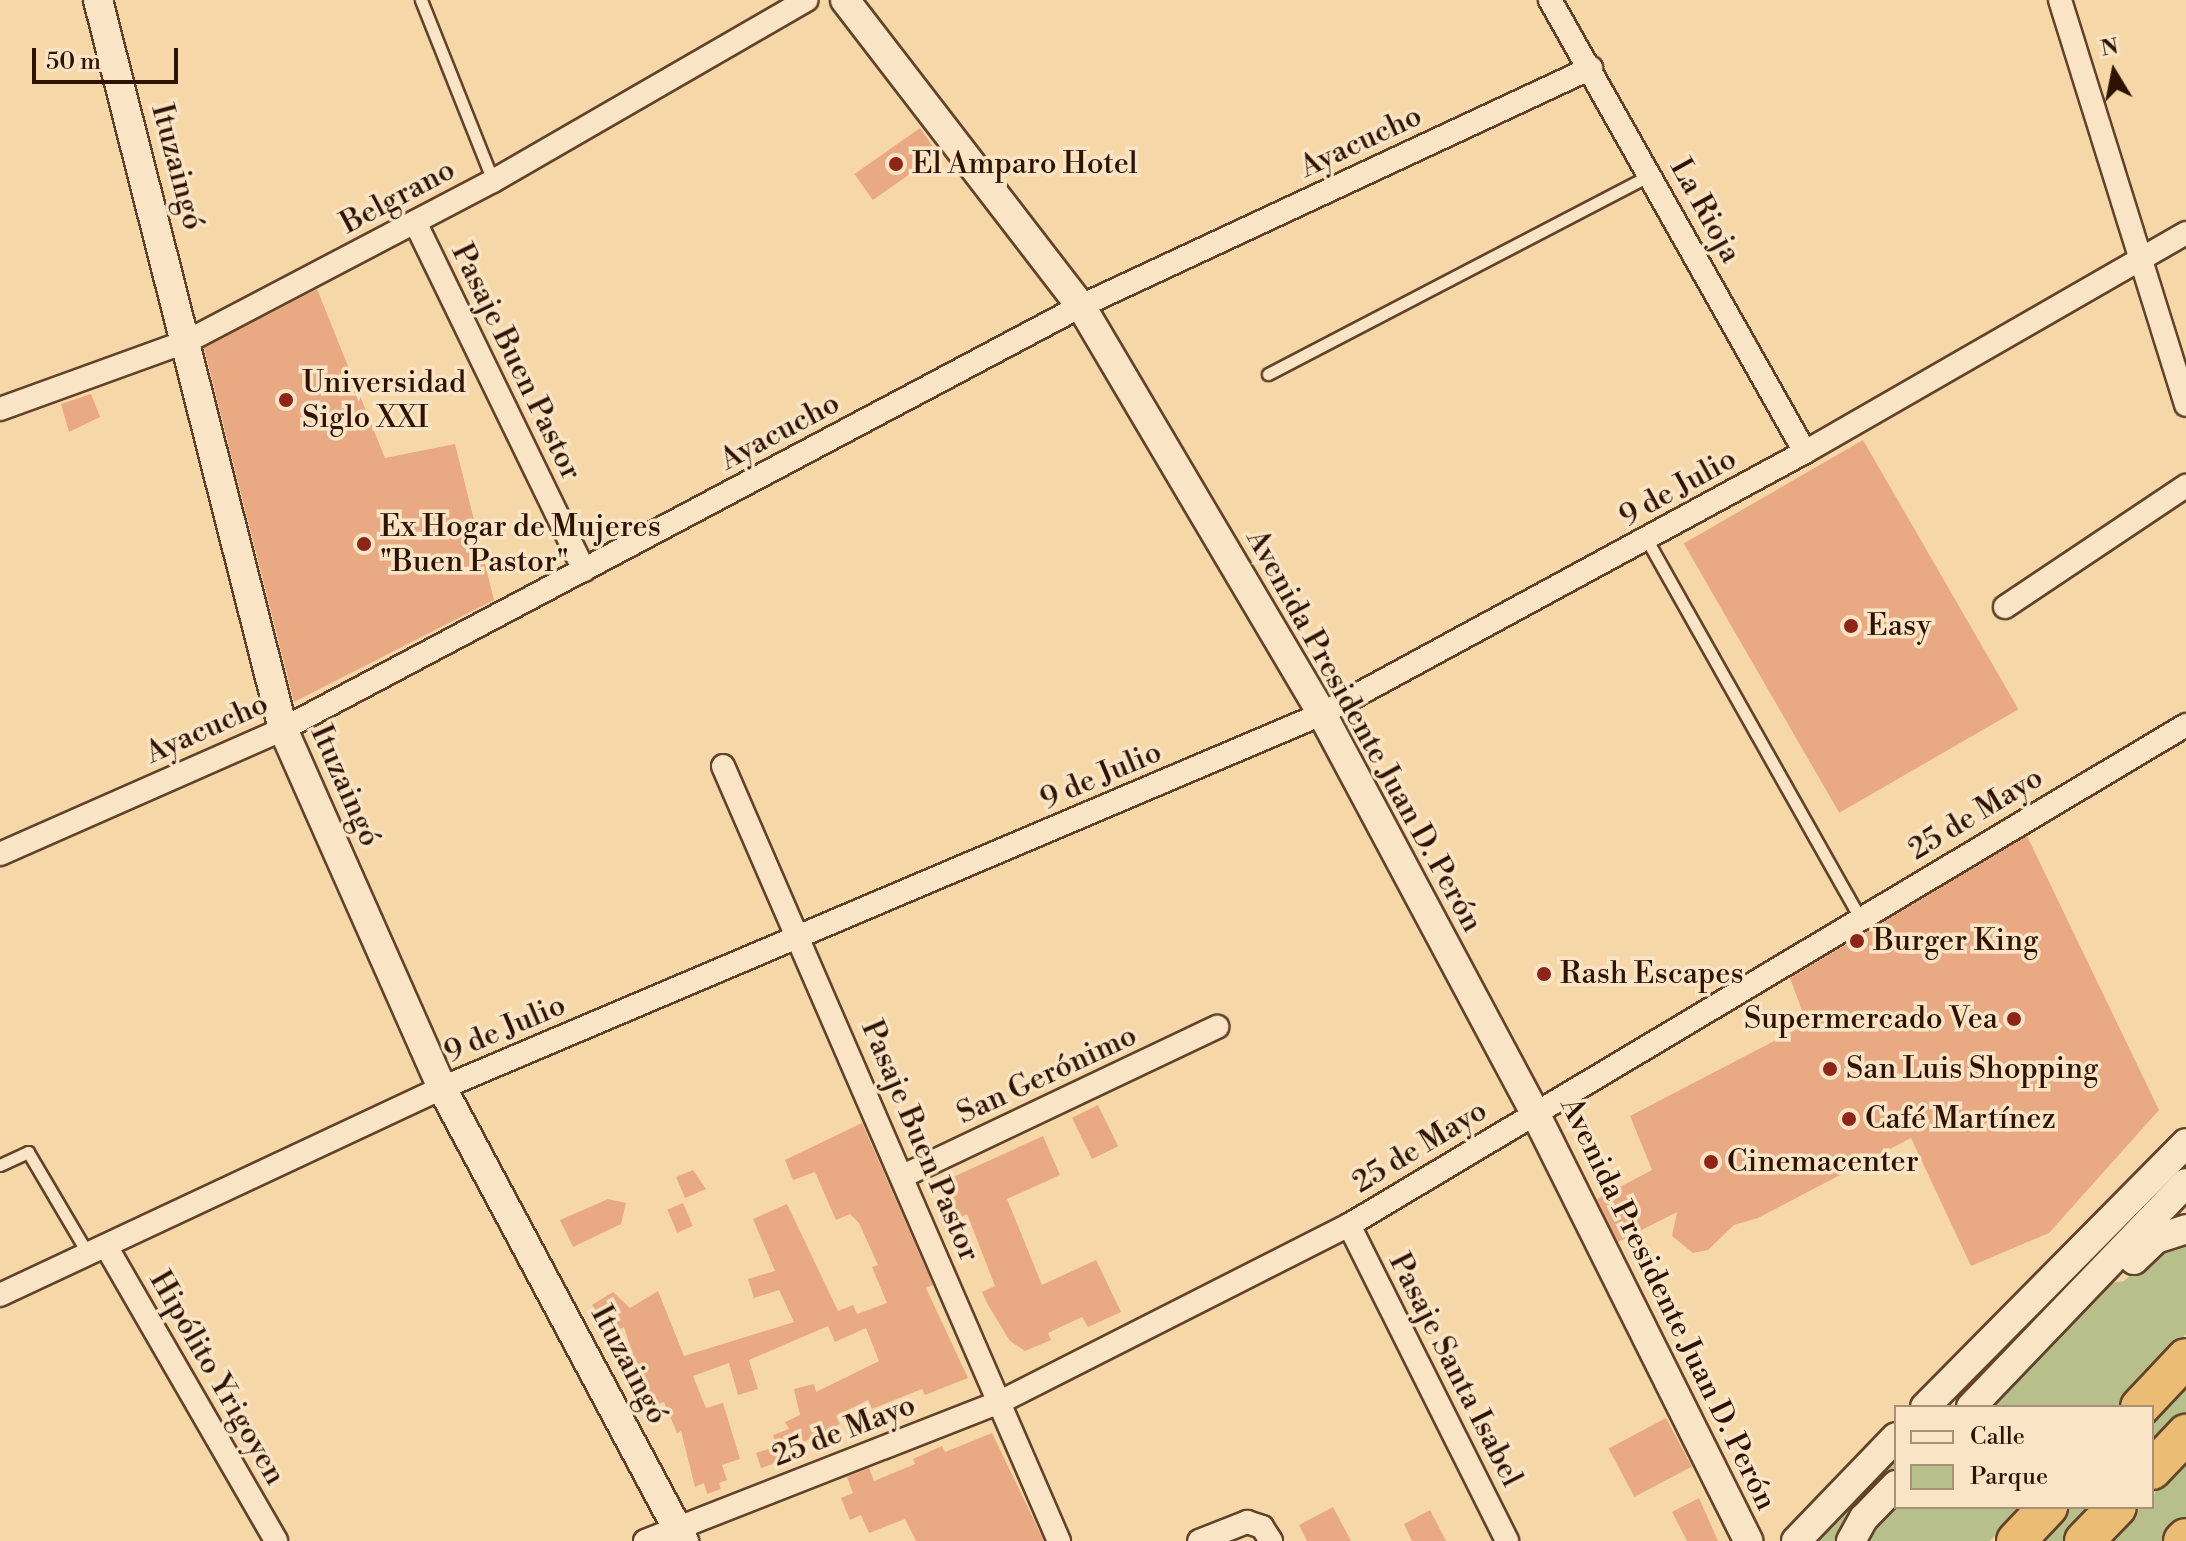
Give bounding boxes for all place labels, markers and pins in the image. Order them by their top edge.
place label: El Amparo Hotel [912,146,1138,182]
marker: El Amparo Hotel [887,155,905,173]
place label: Universidad Siglo XXI [302,365,466,436]
marker: Universidad Siglo XXI [277,391,295,409]
place label: Ex Hogar de Mujeres "Buen Pastor" [380,509,661,580]
marker: Ex Hogar de Mujeres "Buen Pastor" [355,535,373,553]
place label: Easy [1867,608,1931,644]
marker: Easy [1842,617,1860,635]
place label: Burger King [1873,923,2039,959]
marker: Burger King [1848,932,1866,950]
place label: Rash Escapes [1560,956,1744,992]
marker: Rash Escapes [1535,965,1553,983]
place label: Supermercado Vea [1744,1001,1998,1037]
marker: Supermercado Vea [2005,1010,2023,1028]
place label: San Luis Shopping [1846,1051,2099,1087]
marker: San Luis Shopping [1821,1060,1839,1078]
place label: Café Martínez [1865,1101,2056,1137]
marker: Café Martínez [1840,1110,1858,1128]
place label: Cinemacenter [1727,1144,1919,1180]
marker: Cinemacenter [1702,1153,1720,1171]

